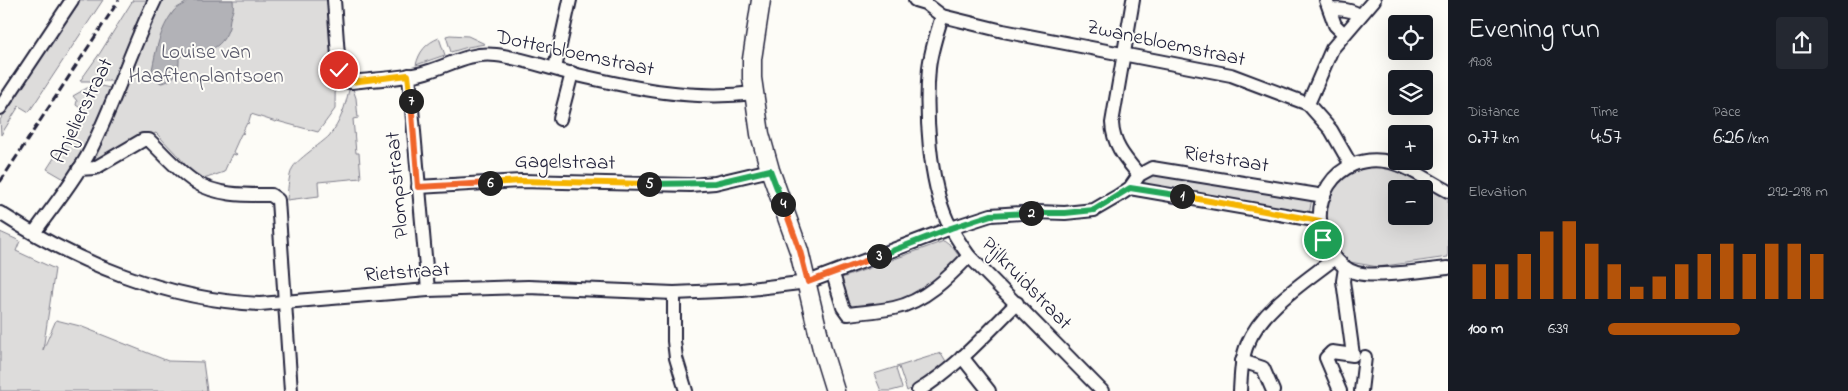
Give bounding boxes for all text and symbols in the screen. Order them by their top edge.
text: Evening run [1468,10,1600,51]
street label: Zwanebloemstraat [1084,13,1248,75]
map controls [1388,15,1433,225]
button: locate [1388,15,1433,60]
button: share [1776,17,1828,69]
street label: Dotterbloemstraat [492,22,657,85]
park label: Louise van Haaftenplantsoen [128,38,284,92]
pin [318,49,360,91]
text: 19:08 [1468,50,1492,74]
street label: Anjelierstraat [45,53,121,169]
icon: check [325,56,353,84]
button: layers [1388,70,1433,115]
pin: 7 [398,88,424,114]
text: 7 [409,91,414,112]
text: Distance [1468,102,1520,123]
text: Time [1591,102,1618,123]
text: Pace [1713,102,1741,123]
text: 0.77 [1468,123,1499,153]
text: 4:57 [1591,123,1622,153]
text: 6:26 [1713,123,1744,153]
button: + [1388,125,1433,170]
text: km [1499,129,1519,150]
text: /km [1744,129,1769,150]
street label: Plompstraat [378,130,418,240]
street label: Rietstraat [1181,138,1271,182]
street label: Gagelstraat [514,147,616,181]
pin: 6 [478,170,502,196]
pin: 5 [636,172,662,196]
text: 6 [487,173,494,194]
text: 5 [645,174,654,195]
button: − [1388,180,1433,225]
text: Elevation [1468,180,1527,204]
text: 292–298 m [1767,180,1828,204]
pin: 1 [1170,184,1194,208]
text: 1 [1180,186,1185,207]
pin: 4 [770,192,796,216]
text: 4 [781,194,786,215]
pin: 2 [1018,200,1044,226]
text: 2 [1028,203,1035,224]
pin [1302,219,1344,261]
icon: arrive [1309,226,1337,254]
street label: Pijlkruidstraat [974,231,1078,337]
pin: 3 [866,244,892,268]
text: 3 [877,246,882,267]
street label: Rietstraat [363,255,451,291]
text: 100 m [1468,317,1503,341]
text: 6:39 [1548,317,1568,341]

